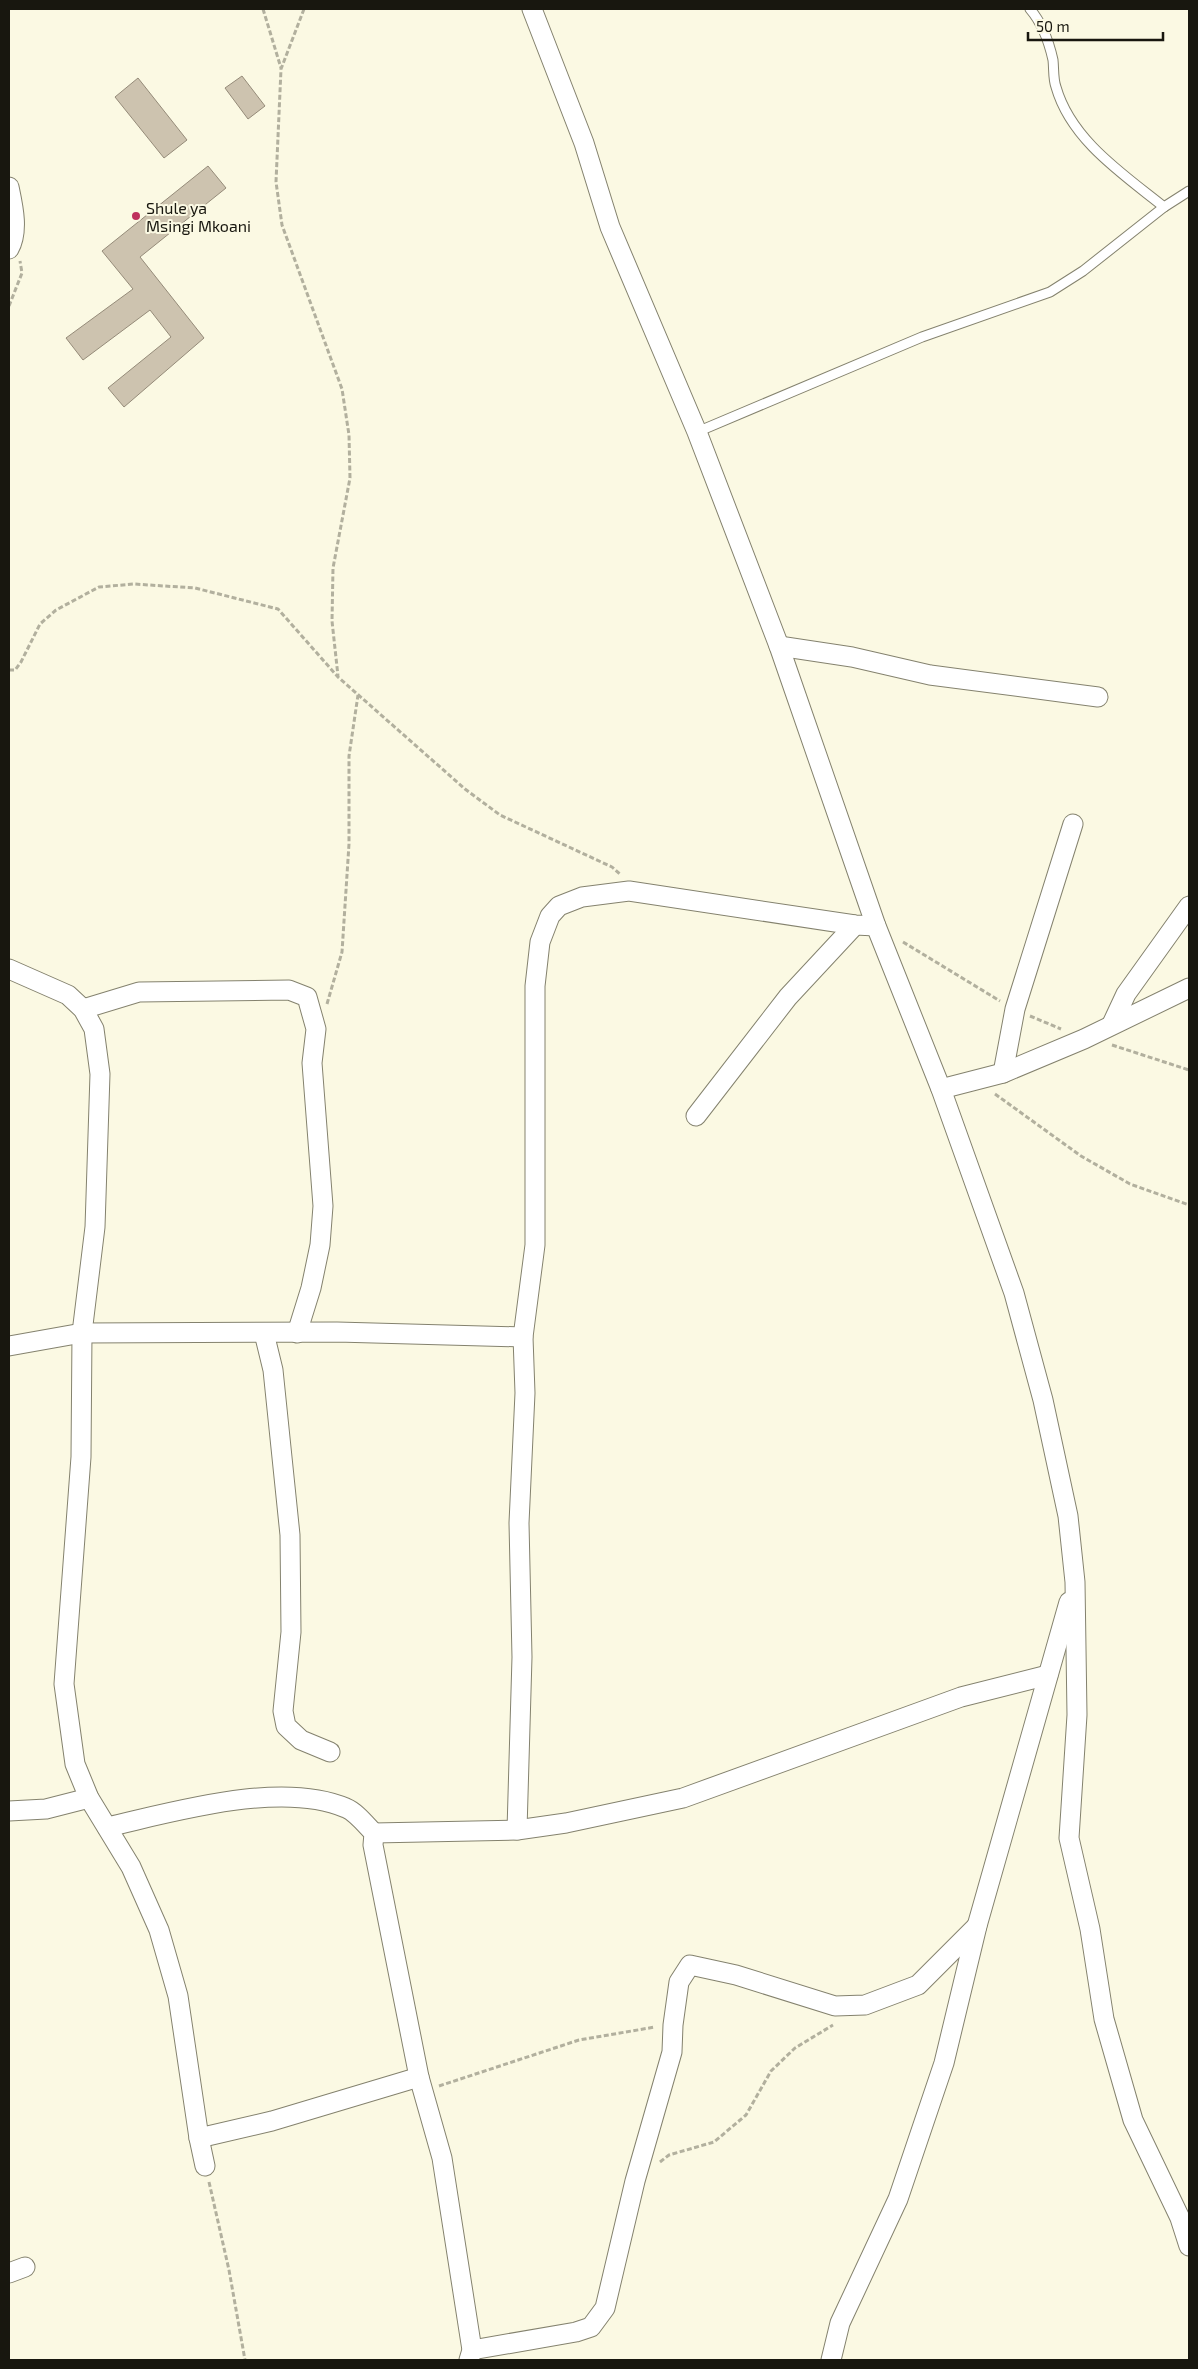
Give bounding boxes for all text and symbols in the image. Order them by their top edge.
scale bar [1028,10,1163,42]
text: 50 m [1036,17,1070,35]
place label: Shule ya Msingi Mkoani [146,198,251,235]
marker: Shule ya Msingi Mkoani [130,210,142,222]

